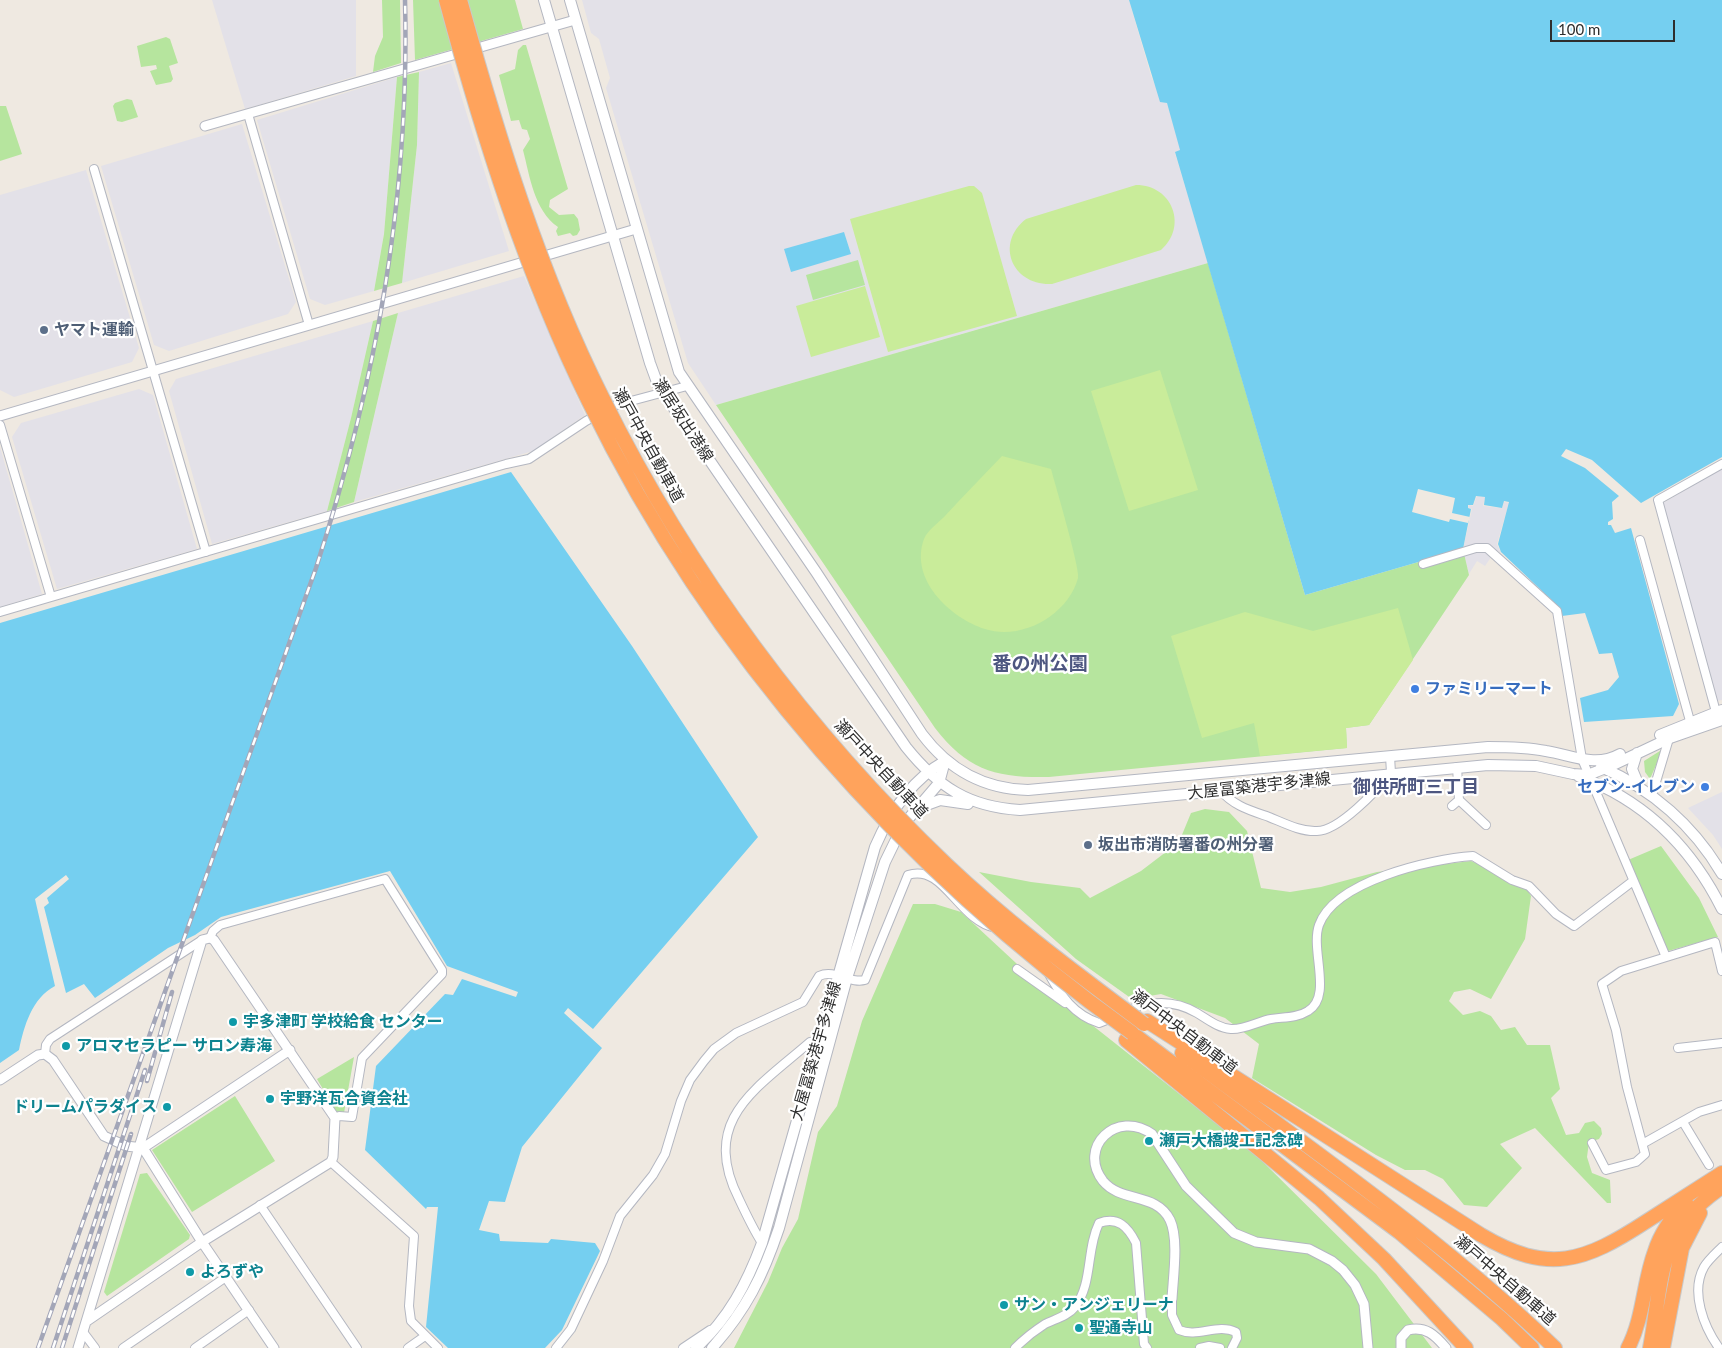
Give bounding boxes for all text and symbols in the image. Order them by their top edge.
scale bar [1552,10,1677,42]
text: 100 m [1558,20,1600,38]
place label: ヤマト運輸 [54,320,134,340]
marker: ヤマト運輸 [38,324,50,336]
street label: 瀬居坂出港線 [649,375,717,465]
street label: 瀬戸中央自動車道 [609,384,687,506]
district label: 番の州公園 [993,653,1087,675]
place label: ファミリーマート [1425,679,1553,699]
marker: ファミリーマート [1409,683,1421,695]
street label: 瀬戸中央自動車道 [830,716,932,822]
street label: 大屋冨築港宇多津線 [1186,769,1332,803]
district label: 御供所町三丁目 [1353,776,1479,798]
place label: セブン-イレブン [1577,777,1695,797]
marker: セブン-イレブン [1699,781,1711,793]
place label: 坂出市消防署番の州分署 [1098,835,1274,855]
marker: 坂出市消防署番の州分署 [1082,839,1094,851]
street label: 大屋冨築港宇多津線 [787,979,845,1123]
street label: 瀬戸中央自動車道 [1127,986,1241,1078]
place label: 宇多津町 学校給食 センター [243,1012,443,1032]
marker: 宇多津町 学校給食 センター [227,1016,239,1028]
place label: アロマセラピー サロン寿海 [76,1036,272,1056]
marker: アロマセラピー サロン寿海 [60,1040,72,1052]
place label: 宇野洋瓦合資会社 [280,1089,408,1109]
marker: 宇野洋瓦合資会社 [264,1093,276,1105]
place label: ドリームパラダイス [13,1097,157,1117]
marker: ドリームパラダイス [161,1101,173,1113]
place label: 瀬戸大橋竣工記念碑 [1159,1131,1303,1151]
marker: 瀬戸大橋竣工記念碑 [1143,1135,1155,1147]
street label: 瀬戸中央自動車道 [1450,1231,1560,1329]
place label: よろずや [200,1262,264,1282]
marker: よろずや [184,1266,196,1278]
place label: サン・アンジェリーナ [1014,1295,1174,1315]
marker: サン・アンジェリーナ [998,1299,1010,1311]
place label: 聖通寺山 [1089,1318,1153,1338]
marker: 聖通寺山 [1073,1322,1085,1334]

